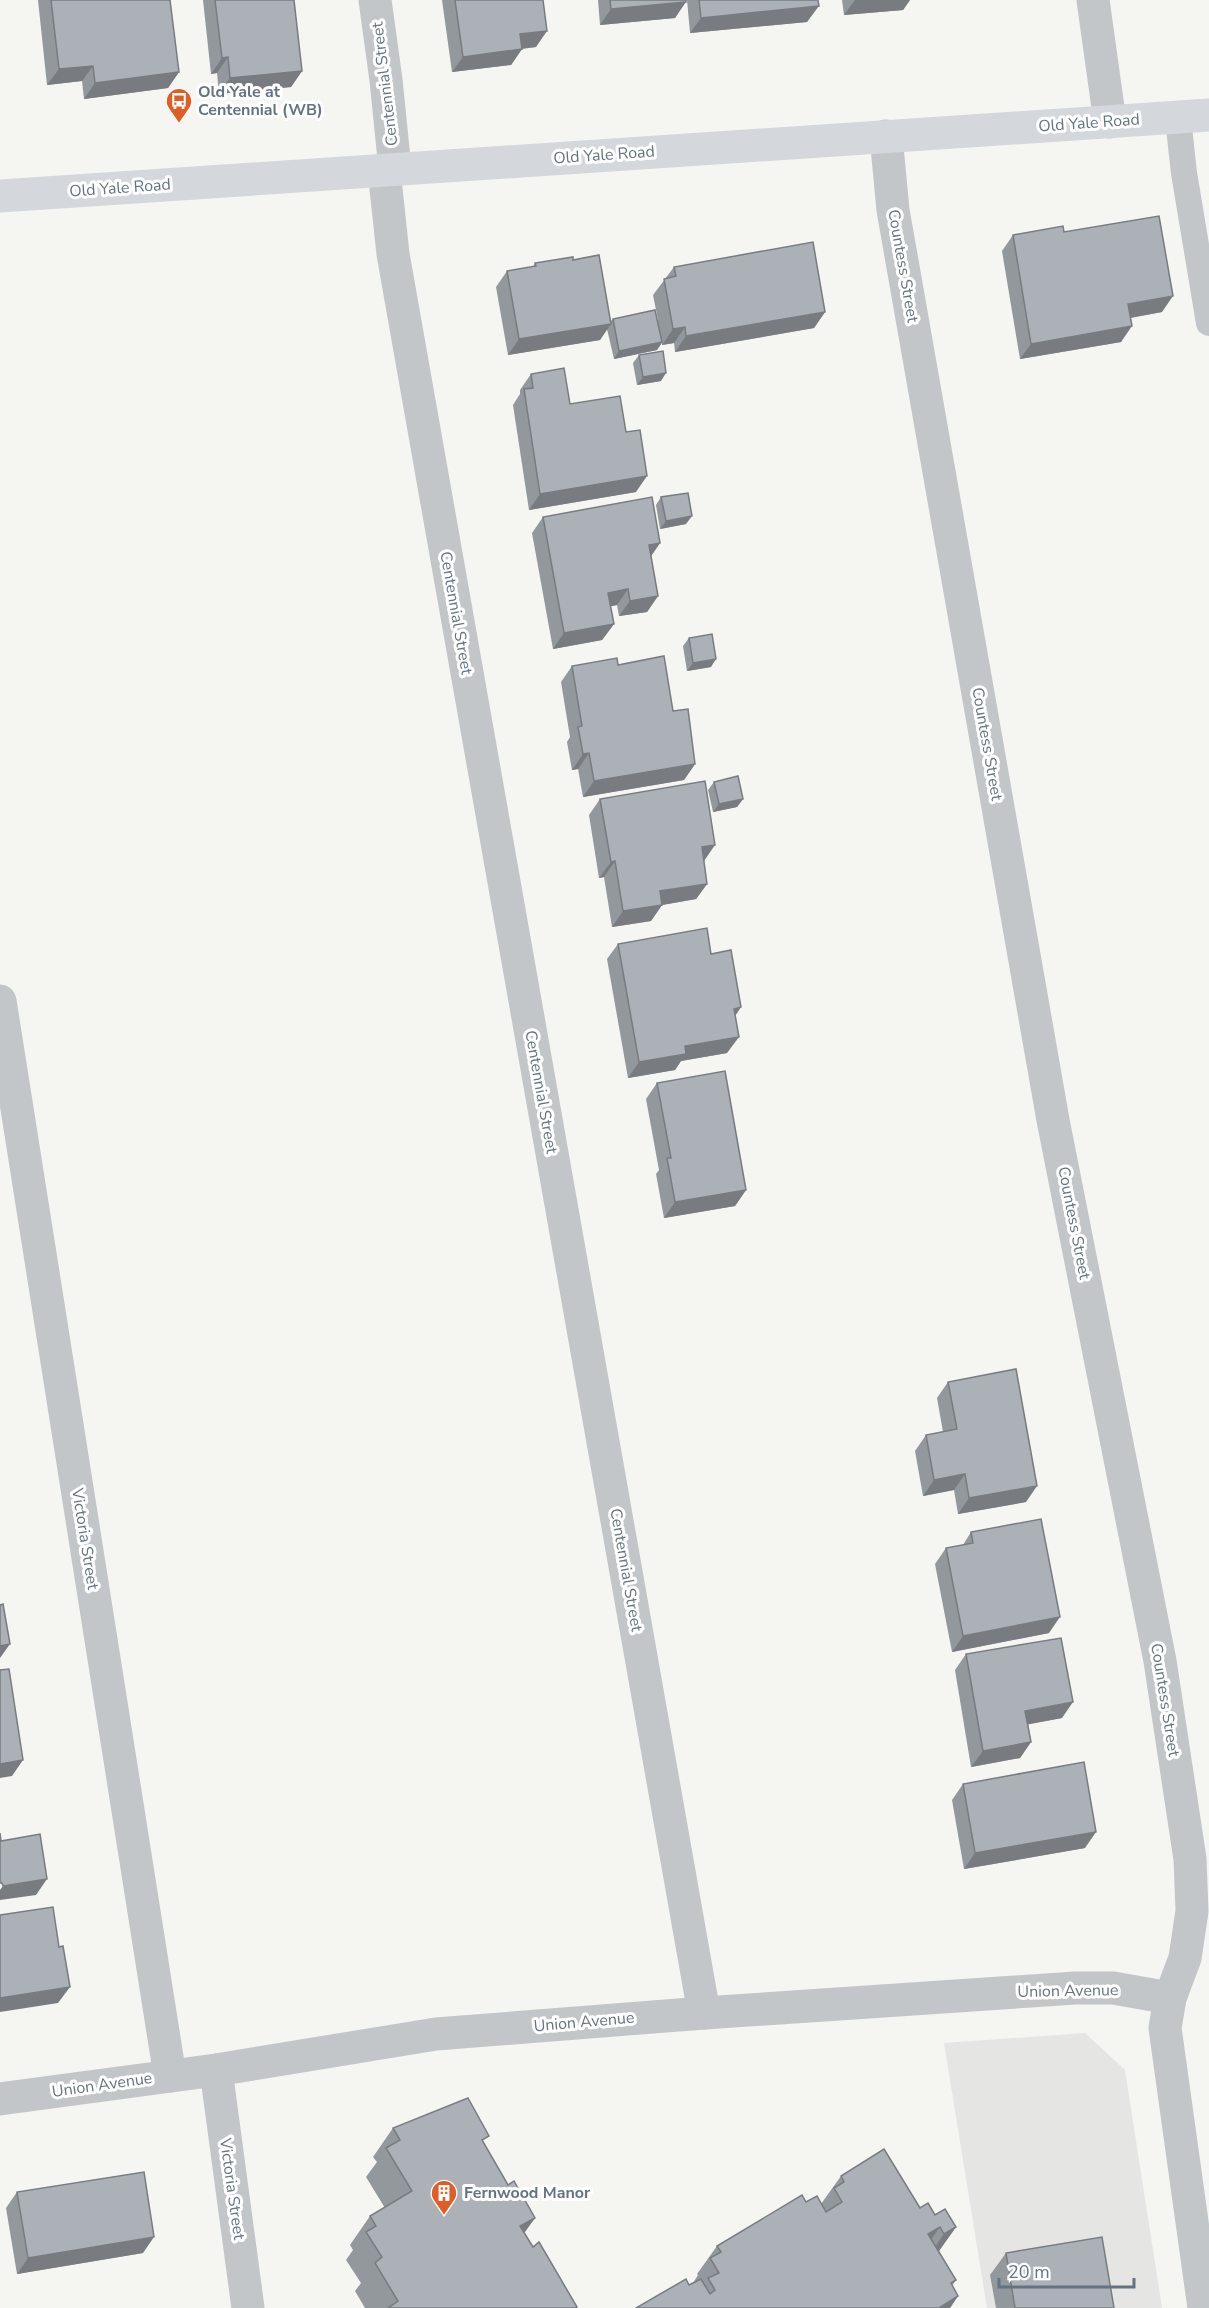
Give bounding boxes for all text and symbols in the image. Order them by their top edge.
street label: Centennial Street [366,20,404,147]
place label: Old Yale at Centennial (WB) [198,81,323,121]
bus stop icon: Old Yale at Centennial (WB) [164,86,194,124]
street label: Old Yale Road [1038,108,1140,138]
street label: Old Yale Road [553,140,655,170]
street label: Old Yale Road [69,173,171,203]
street label: Countess Street [882,208,924,325]
street label: Centennial Street [434,550,478,677]
street label: Countess Street [966,686,1008,803]
street label: Centennial Street [519,1029,563,1156]
street label: Countess Street [1052,1165,1096,1282]
street label: Victoria Street [66,1486,104,1592]
street label: Centennial Street [604,1507,648,1634]
street label: Countess Street [1145,1642,1185,1759]
street label: Union Avenue [1017,1979,1119,2003]
street label: Union Avenue [533,2007,635,2037]
street label: Union Avenue [50,2067,154,2103]
street label: Victoria Street [214,2136,250,2242]
building icon: Fernwood Manor [429,2178,459,2216]
place label: Fernwood Manor [464,2182,591,2204]
scale bar [999,2251,1134,2289]
text: 20 m [1008,2260,1050,2284]

